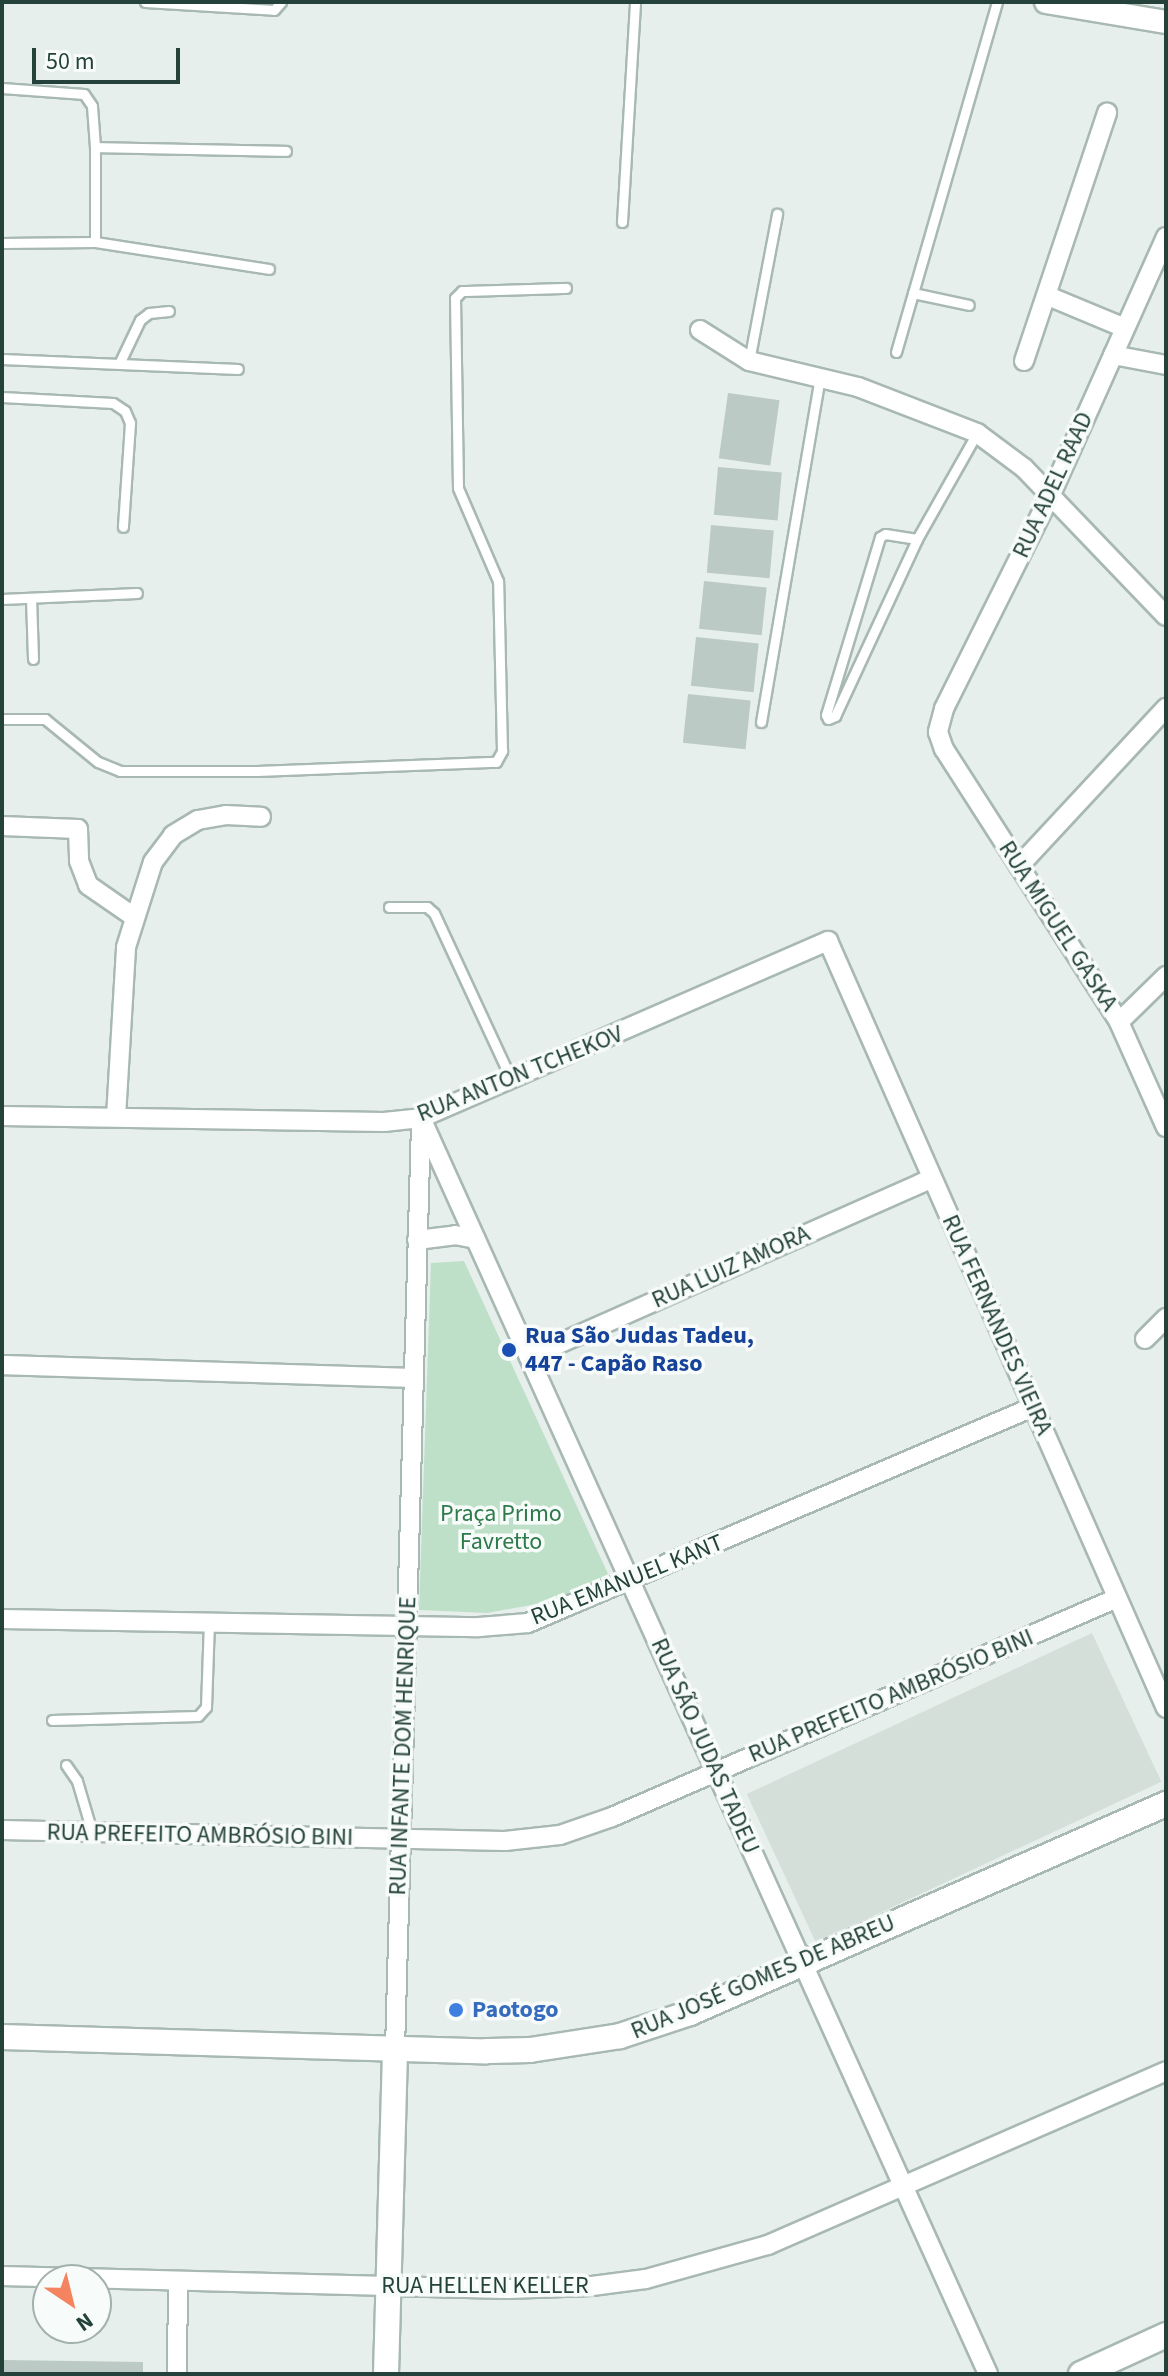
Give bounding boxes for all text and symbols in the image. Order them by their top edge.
scale bar [36,32,184,82]
text: 50 m [46,44,95,79]
street label: RUA ADEL RAAD [1007,407,1099,563]
street label: RUA MIGUEL GASKA [992,836,1124,1016]
street label: RUA ANTON TCHEKOV [413,1020,627,1128]
street label: RUA FERNANDES VIEIRA [935,1210,1059,1440]
street label: RUA LUIZ AMORA [647,1219,815,1315]
place label: Rua São Judas Tadeu, 447 - Capão Raso [525,1322,754,1378]
marker: Rua São Judas Tadeu, 447 - Capão Raso [500,1341,518,1359]
park label: Praça Primo Favretto [440,1500,562,1556]
street label: RUA EMANUEL KANT [527,1528,727,1632]
street label: RUA INFANTE DOM HENRIQUE [383,1596,423,1896]
street label: RUA PREFEITO AMBRÓSIO BINI [744,1623,1038,1769]
street label: RUA SÃO JUDAS TADEU [644,1634,766,1858]
street label: RUA PREFEITO AMBRÓSIO BINI [46,1818,354,1852]
street label: RUA JOSÉ GOMES DE ABREU [627,1908,899,2046]
place label: Paotogo [472,1996,559,2024]
marker: Paotogo [447,2001,465,2019]
north arrow [32,2264,112,2344]
street label: RUA HELLEN KELLER [381,2272,589,2300]
text: N [69,2305,100,2339]

